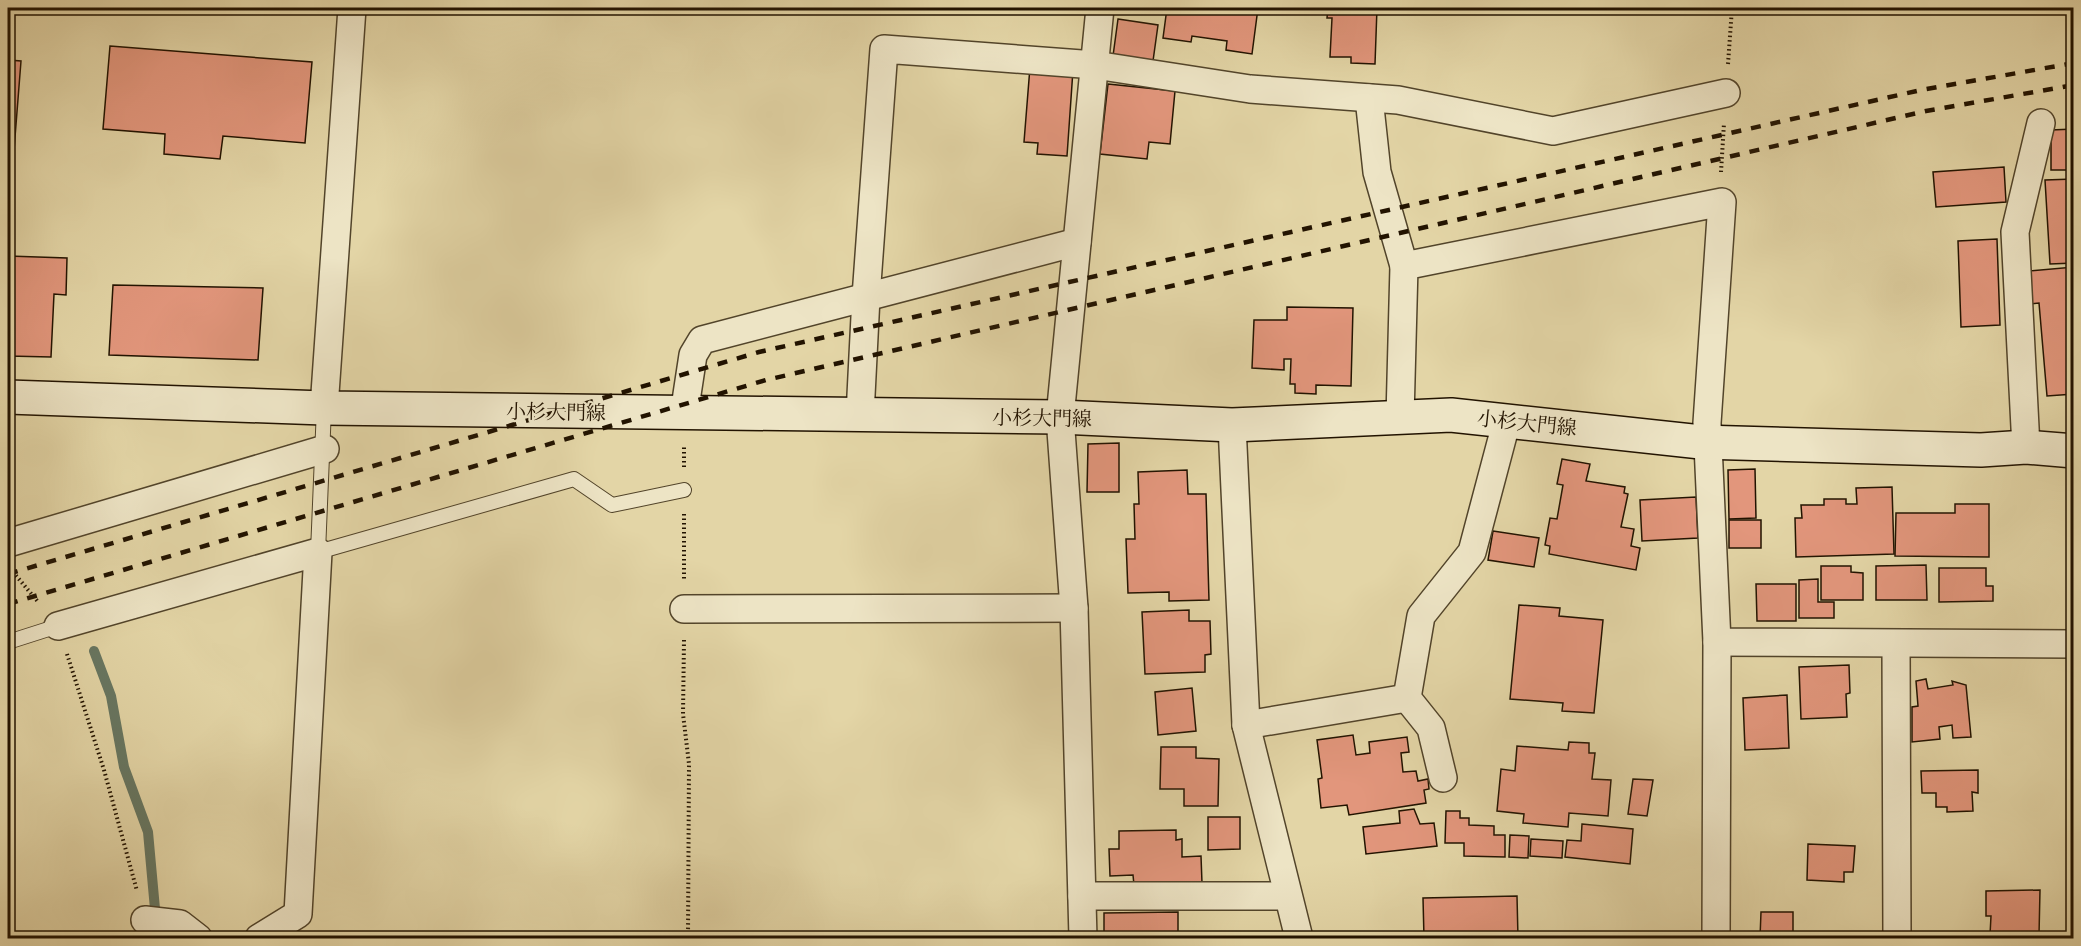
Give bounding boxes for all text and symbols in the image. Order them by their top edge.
street label: 小杉大門線 [506,400,606,425]
street label: 小杉大門線 [992,406,1092,431]
street label: 小杉大門線 [1476,407,1578,440]

